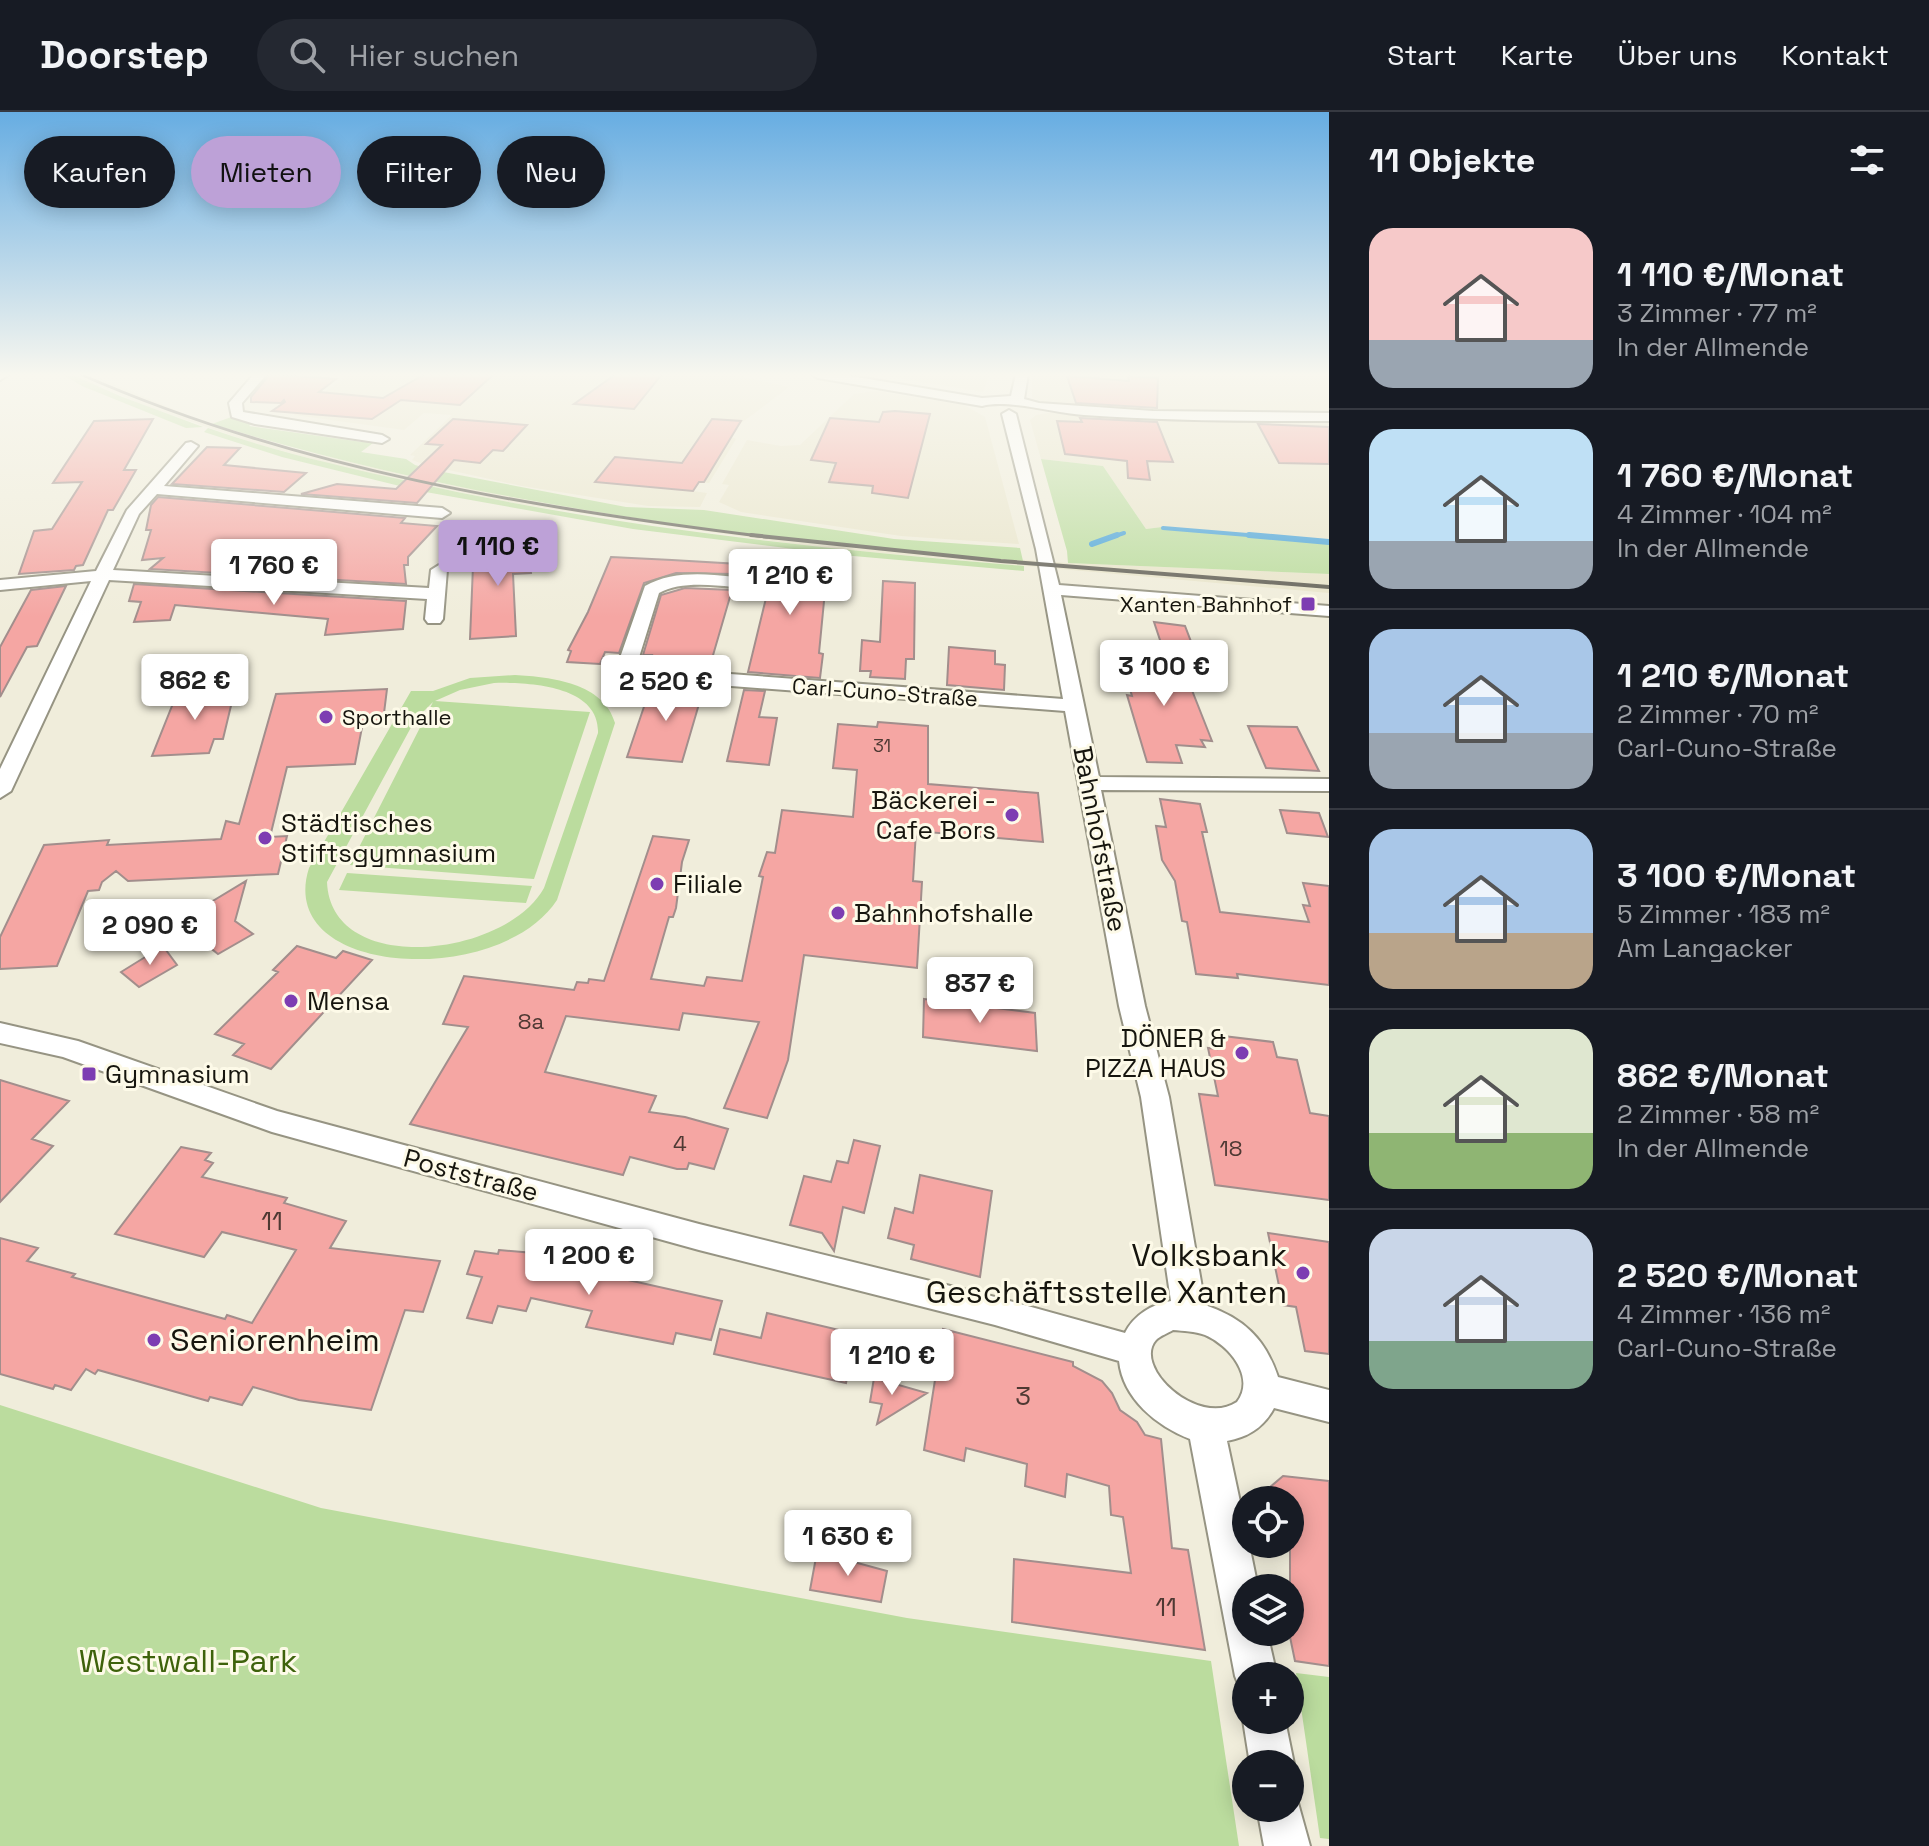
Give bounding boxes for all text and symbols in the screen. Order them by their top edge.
search box [257,19,817,91]
text: Doorstep [40,31,209,79]
icon: search [285,33,329,77]
text: Hier suchen [349,36,519,75]
text: Start [1387,37,1457,73]
text: Karte [1501,37,1573,73]
text: Über uns [1617,37,1738,73]
text: Kontakt [1782,37,1889,73]
chip: Kaufen [24,136,175,208]
chip: Mieten [191,136,341,208]
chip: Filter [357,136,481,208]
chip: Neu [497,136,605,208]
icon: filters [1845,138,1889,182]
text: 11 Objekte [1369,139,1535,182]
text: 1 110 €/Monat [1617,253,1844,296]
icon: home [1433,260,1529,356]
text: 3 Zimmer · 77 m² [1617,296,1817,330]
text: In der Allmende [1617,330,1809,364]
text: 1 760 €/Monat [1617,454,1853,497]
icon: home [1433,461,1529,557]
text: 4 Zimmer · 104 m² [1617,497,1832,531]
pin: 1 110 € [424,520,572,588]
text: 1 110 € [457,529,539,563]
text: In der Allmende [1617,531,1809,565]
pin: 1 760 € [200,539,348,607]
text: 1 760 € [229,548,319,582]
pin: 1 210 € [716,549,864,617]
text: 1 210 € [747,558,833,592]
place label: Xanten Bahnhof [1120,590,1292,618]
marker: Xanten Bahnhof [1299,595,1317,613]
pin: 3 100 € [1090,640,1238,708]
text: 3 100 € [1118,649,1210,683]
pin: 862 € [139,654,251,722]
text: 1 210 €/Monat [1617,654,1849,697]
pin: 2 520 € [592,655,740,723]
icon: home [1433,661,1529,757]
text: 862 € [159,663,231,697]
text: 2 520 € [619,664,713,698]
street label: Carl-Cuno-Straße [791,672,979,712]
text: 2 Zimmer · 70 m² [1617,697,1819,731]
place label: Sporthalle [342,703,452,731]
marker: Sporthalle [317,708,335,726]
text: Carl-Cuno-Straße [1617,731,1837,765]
house number: 31 [873,734,891,757]
street label: Bahnhofstraße [1065,743,1135,935]
place label: Bäckerei - Cafe Bors [871,783,996,847]
place label: Städtisches Stiftsgymnasium [281,806,496,870]
marker: Bäckerei - Cafe Bors [1003,806,1021,824]
marker: Städtisches Stiftsgymnasium [256,829,274,847]
text: 3 100 €/Monat [1617,854,1856,897]
icon: home [1433,861,1529,957]
place label: Filiale [673,867,743,901]
marker: Filiale [648,875,666,893]
place label: Bahnhofshalle [854,896,1034,930]
text: 5 Zimmer · 183 m² [1617,897,1830,931]
pin: 2 090 € [76,899,224,967]
marker: Bahnhofshalle [829,904,847,922]
text: 2 090 € [102,908,198,942]
text: Am Langacker [1617,931,1793,965]
pin: 837 € [924,957,1036,1025]
text: 837 € [945,966,1015,1000]
place label: Mensa [307,984,389,1018]
marker: Mensa [282,992,300,1010]
house number: 8a [518,1007,545,1035]
place label: DÖNER & PIZZA HAUS [1085,1021,1226,1085]
marker: DÖNER & PIZZA HAUS [1233,1044,1251,1062]
text: 862 €/Monat [1617,1054,1829,1097]
place label: Gymnasium [105,1057,250,1091]
icon: home [1433,1061,1529,1157]
marker: Gymnasium [80,1065,98,1083]
text: 2 Zimmer · 58 m² [1617,1097,1819,1131]
house number: 4 [673,1129,687,1157]
text: In der Allmende [1617,1131,1809,1165]
house number: 18 [1220,1134,1242,1162]
street label: Poststraße [400,1141,542,1209]
house number: 11 [261,1204,283,1238]
pin: 1 200 € [515,1229,663,1297]
place label: Volksbank Geschäftsstelle Xanten [926,1235,1287,1312]
text: 1 200 € [543,1238,635,1272]
text: 2 520 €/Monat [1617,1254,1859,1297]
icon: home [1433,1261,1529,1357]
marker: Volksbank Geschäftsstelle Xanten [1294,1264,1312,1282]
text: 4 Zimmer · 136 m² [1617,1297,1831,1331]
place label: Seniorenheim [170,1320,380,1360]
pin: 1 210 € [818,1329,966,1397]
marker: Seniorenheim [145,1331,163,1349]
text: Carl-Cuno-Straße [1617,1331,1837,1365]
text: 1 210 € [849,1338,935,1372]
house number: 3 [1015,1379,1031,1413]
map controls [1232,1486,1304,1822]
button: locate [1232,1486,1304,1558]
pin: 1 630 € [774,1510,922,1578]
text: 1 630 € [802,1519,894,1553]
button: layers [1232,1574,1304,1646]
house number: 11 [1155,1590,1177,1624]
park label: Westwall-Park [79,1641,297,1681]
button: + [1232,1662,1304,1734]
button: − [1232,1750,1304,1822]

